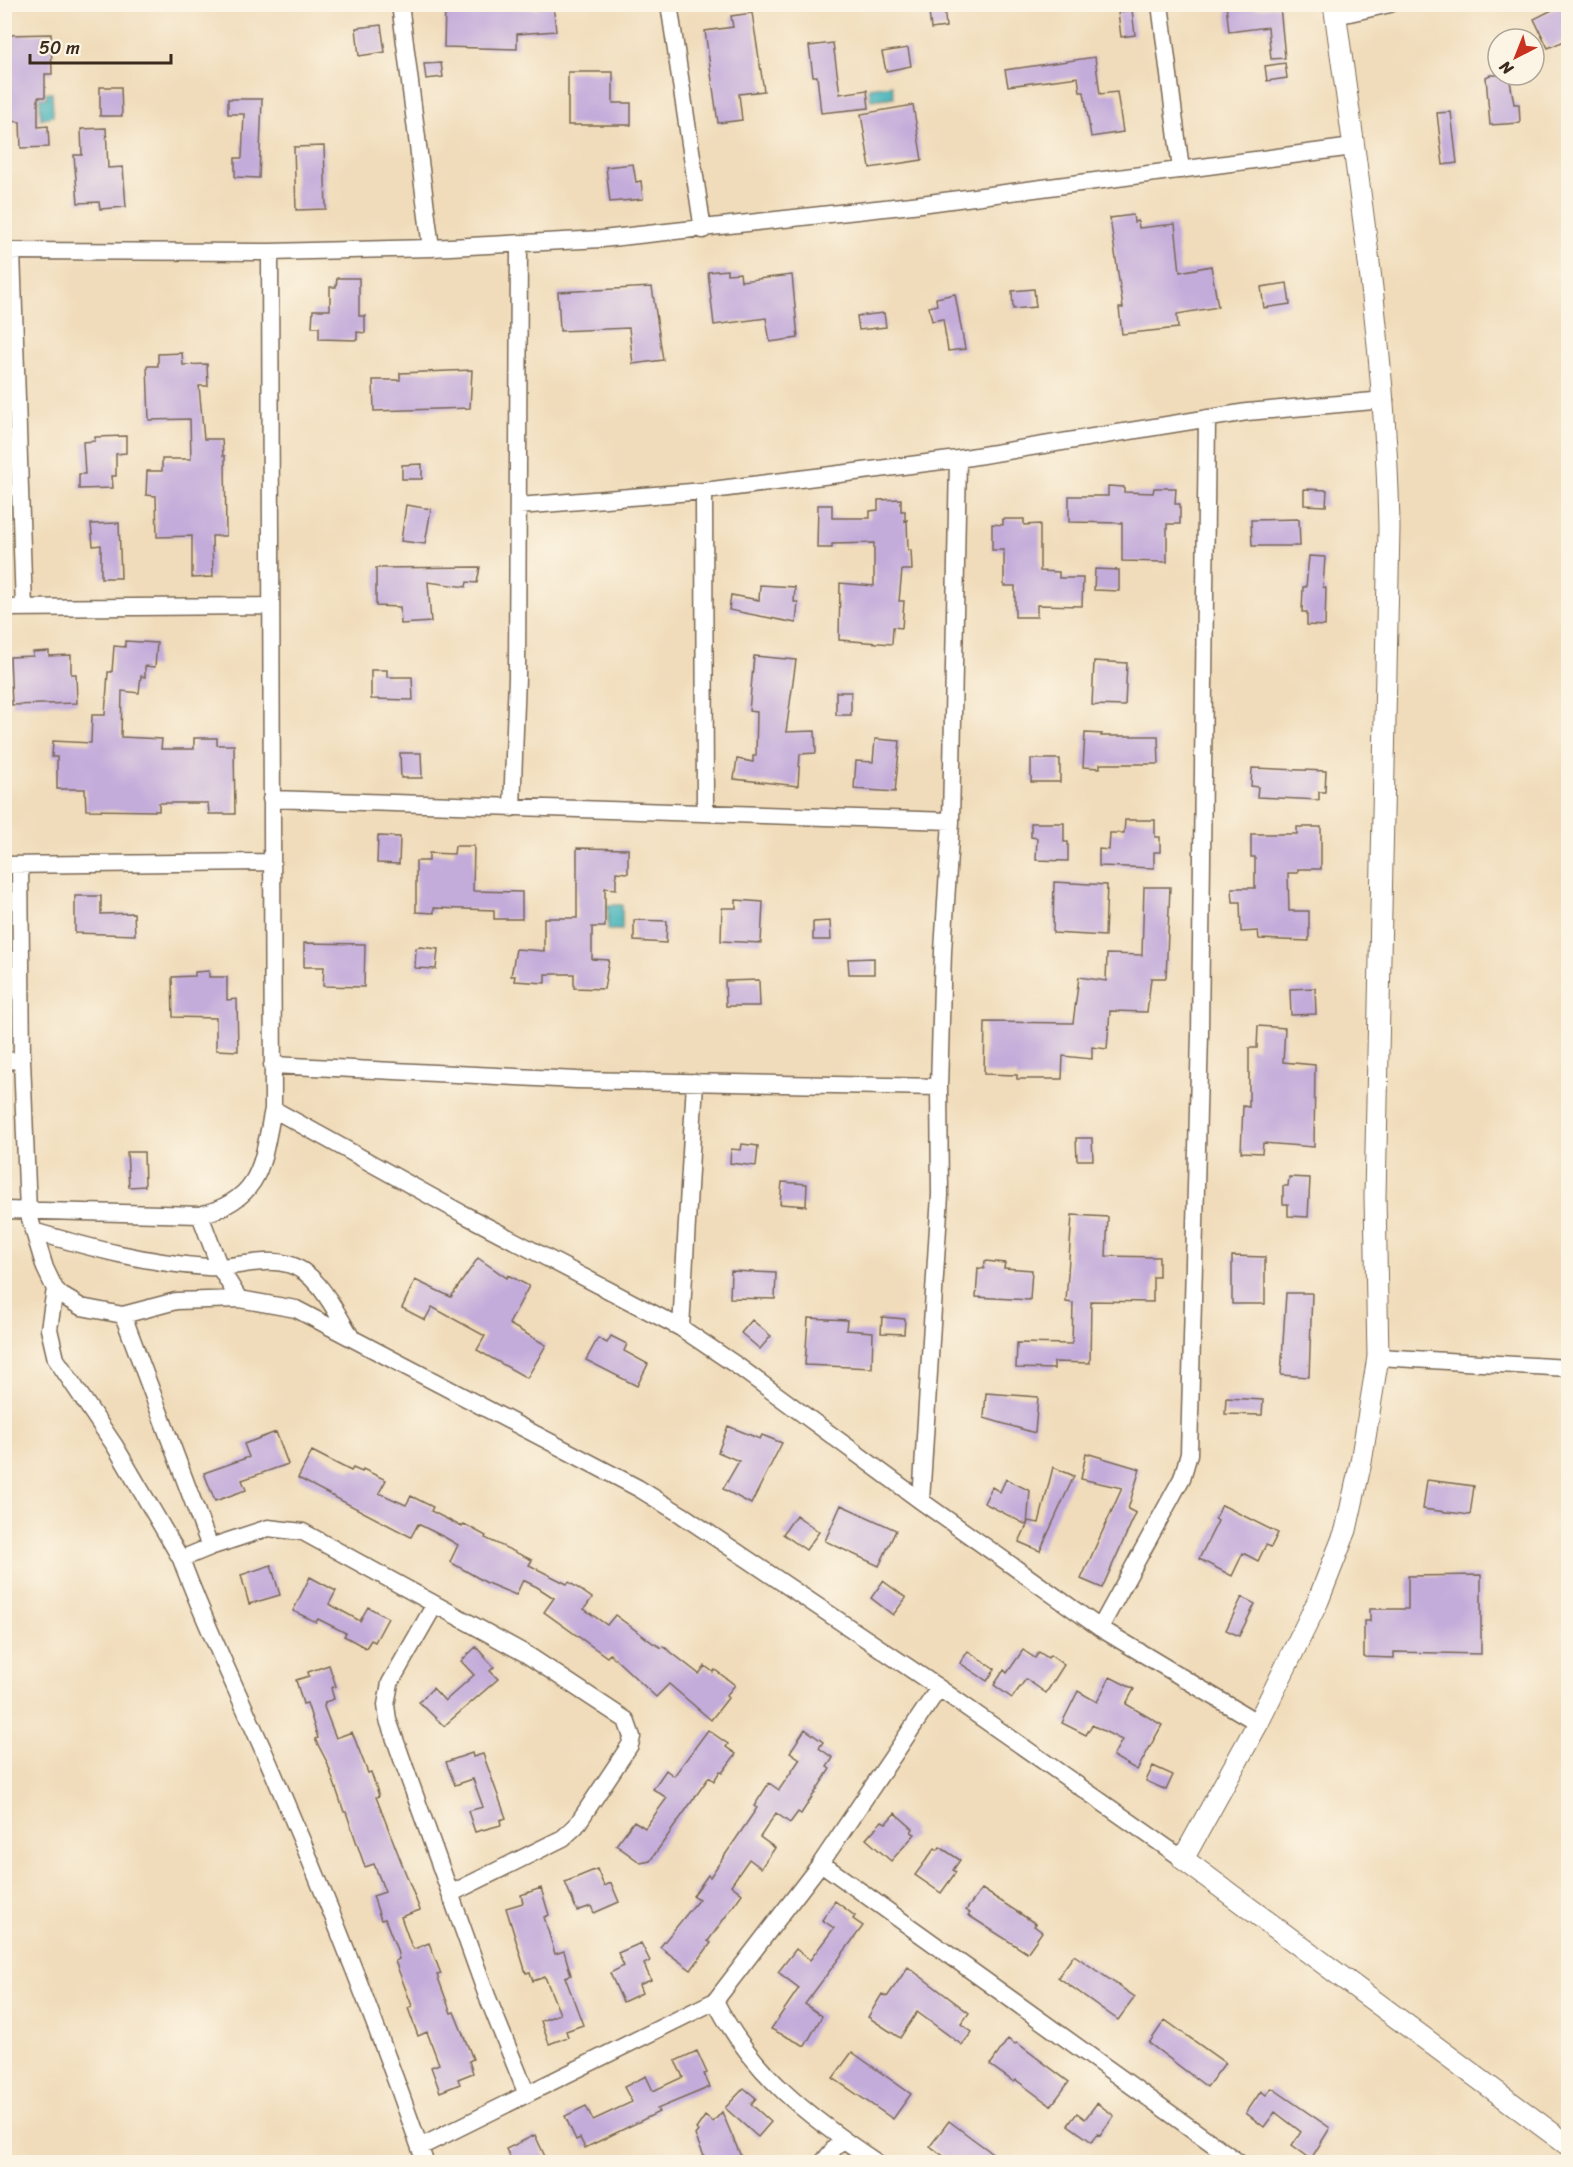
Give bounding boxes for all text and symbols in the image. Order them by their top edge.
scale bar [30,27,171,65]
north arrow [1486,27,1546,87]
text: 50 m [39,32,80,64]
text: N [1492,53,1521,83]

